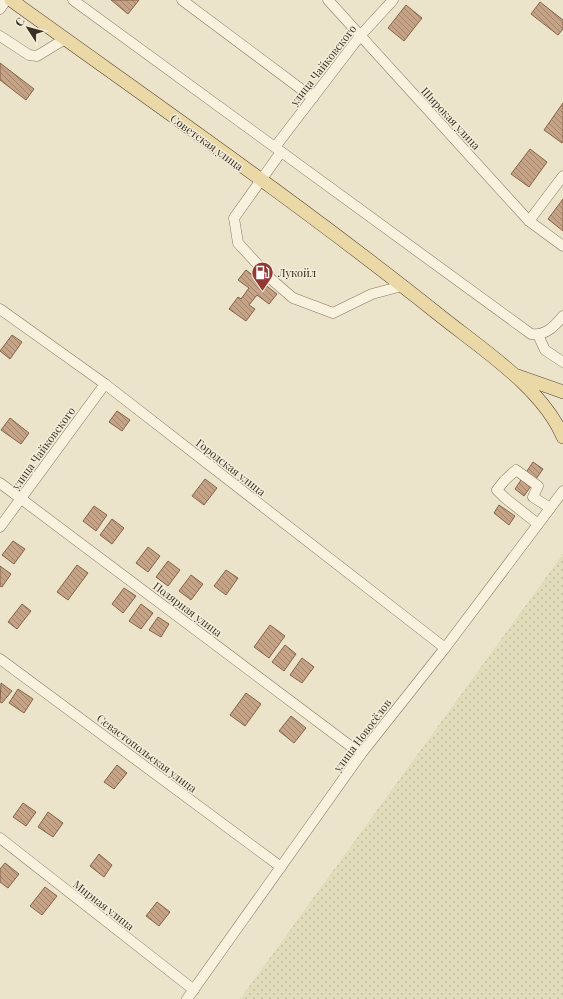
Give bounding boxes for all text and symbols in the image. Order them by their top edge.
north arrow [8,8,48,48]
text: С [11,14,28,29]
street label: улица Чайковского [286,21,359,109]
street label: Широкая улица [418,83,484,153]
street label: Советская улица [168,110,247,174]
fuel station icon: Лукойл [249,259,275,292]
place label: Лукойл [277,265,316,280]
street label: улица Чайковского [7,404,78,493]
street label: Городская улица [193,435,269,499]
street label: Полярная улица [151,578,226,640]
street label: улица Новосёлов [329,696,394,775]
street label: Севастопольская улица [94,710,200,796]
street label: Мирная улица [70,876,138,934]

